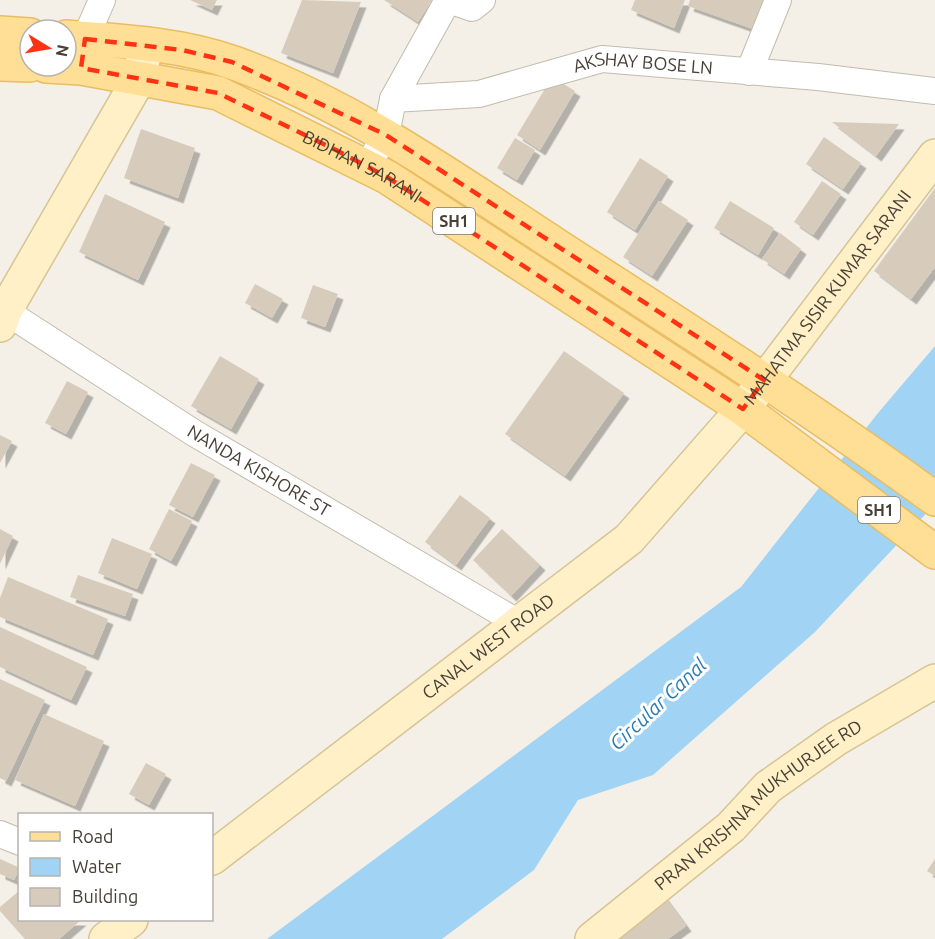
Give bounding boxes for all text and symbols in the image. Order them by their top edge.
north arrow [18,18,78,78]
text: N [53,43,73,58]
street label: AKSHAY BOSE LN [571,48,714,77]
street label: BIDHAN SARANI [300,126,426,206]
street label: MAHATMA SISIR KUMAR SARANI [739,186,915,408]
road number: SH1 [433,208,475,234]
street label: NANDA KISHORE ST [184,420,334,520]
road number: SH1 [858,497,900,523]
street label: CANAL WEST ROAD [418,589,558,703]
water label: Circular Canal [604,653,711,754]
street label: PRAN KRISHNA MUKHURJEE RD [650,715,865,894]
legend [18,813,213,921]
text: Road [72,826,114,846]
text: Water [72,856,122,876]
text: Building [72,886,138,906]

